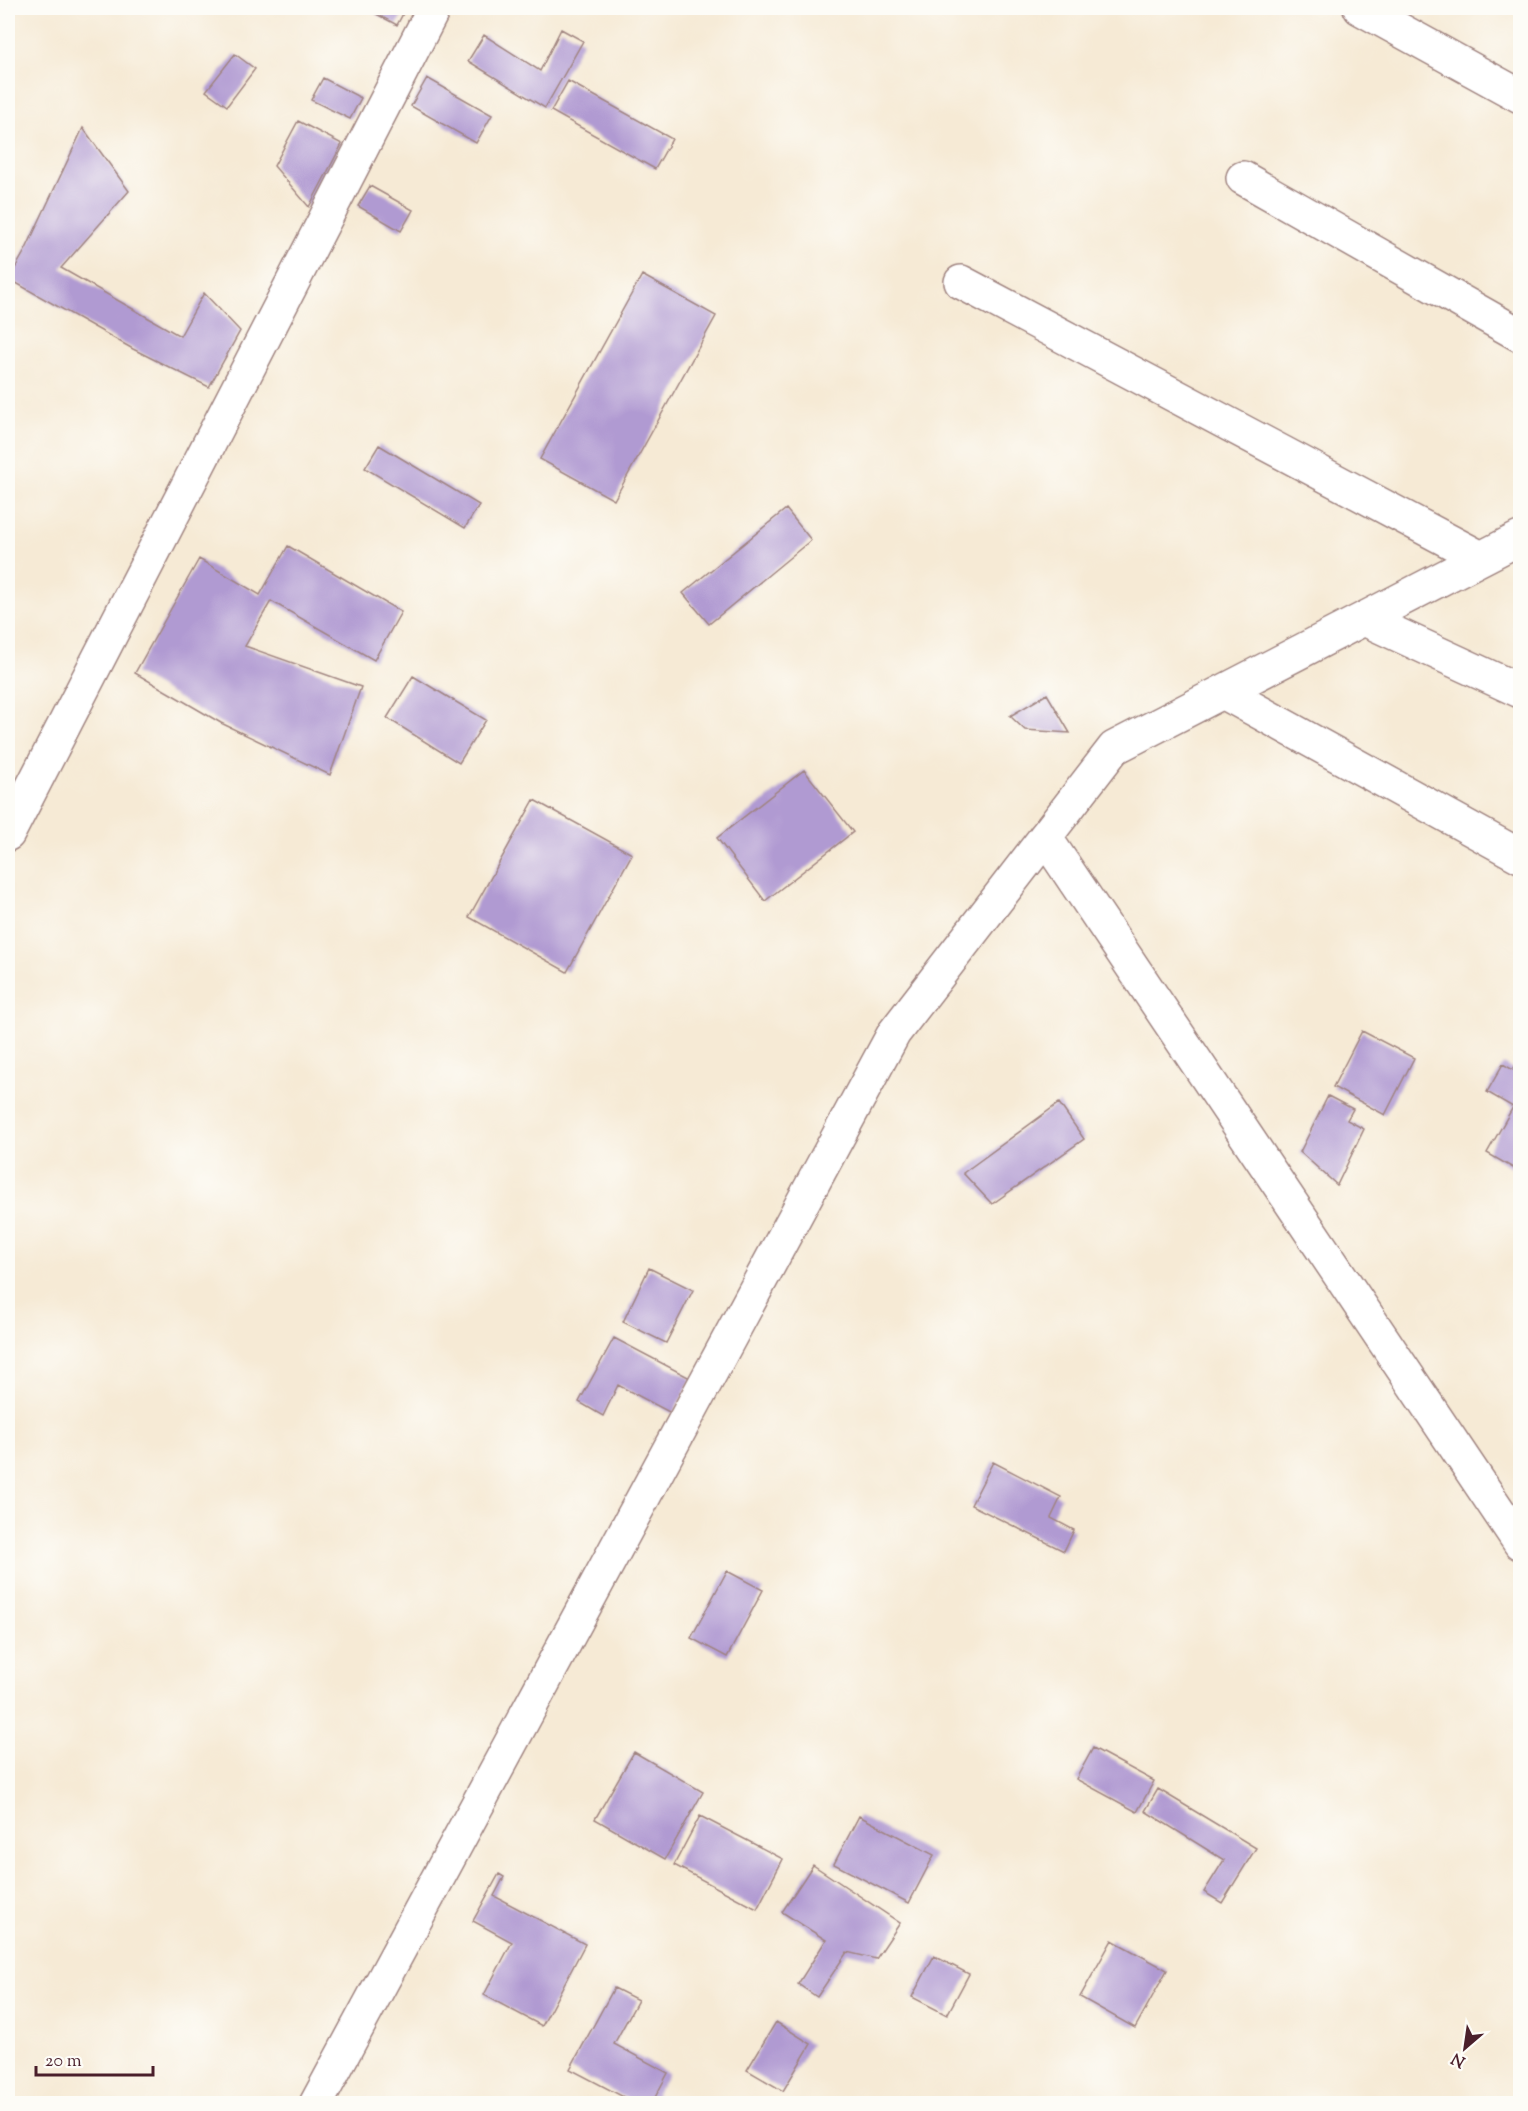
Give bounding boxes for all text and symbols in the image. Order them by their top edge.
north arrow [1435,2018,1495,2078]
scale bar [36,2039,153,2077]
text: N [1448,2046,1470,2072]
text: 20 m [45,2049,82,2075]

